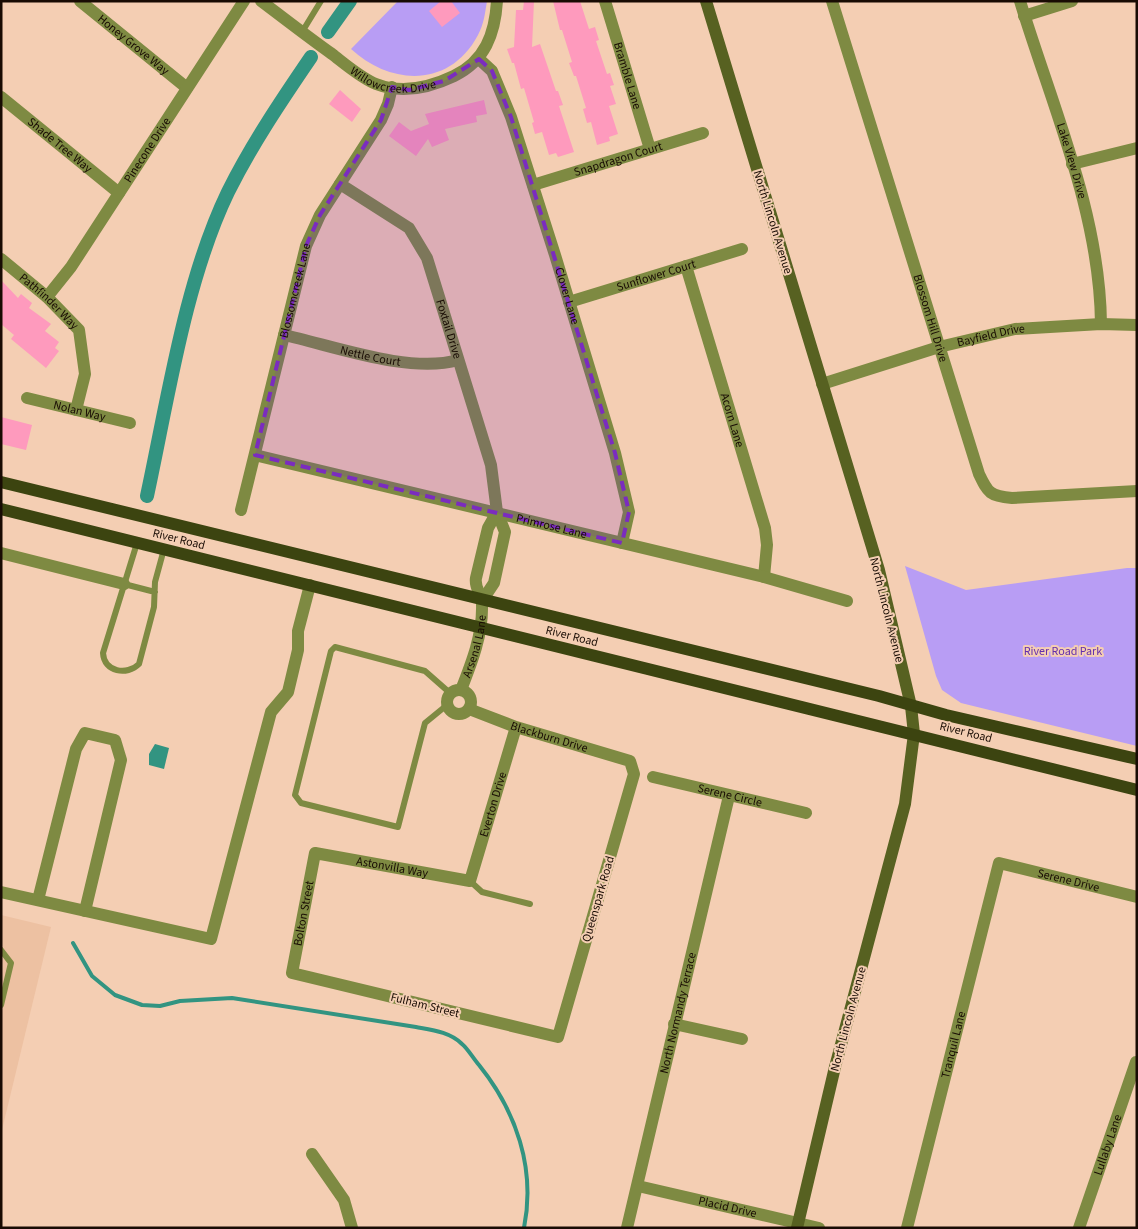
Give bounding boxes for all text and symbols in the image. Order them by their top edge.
street label: Honey Grove Way [94,11,173,79]
street label: Bramble Lane [609,40,645,112]
street label: Willowcreek Drive [346,63,438,98]
street label: Shade Tree Way [24,114,96,177]
street label: Pinecone Drive [120,114,175,186]
street label: Lake View Drive [1052,121,1091,201]
street label: Snapdragon Court [572,138,665,181]
street label: North Lincoln Avenue [749,168,796,276]
street label: Blossomcreek Lane [276,241,315,340]
street label: Sunflower Court [615,256,698,296]
street label: Clover Lane [550,265,584,327]
street label: Pathfinder Way [15,269,82,334]
street label: Blossom Hill Drive [908,272,952,364]
street label: Foxtail Drive [431,297,466,361]
street label: Bayfield Drive [955,320,1025,351]
street label: Nettle Court [338,342,402,371]
street label: Acorn Lane [716,391,748,450]
street label: Nolan Way [51,397,108,426]
street label: Primrose Lane [514,510,589,543]
street label: River Road [151,525,207,554]
street label: North Lincoln Avenue [865,556,908,664]
street label: Arsenal Lane [459,614,491,680]
street label: River Road [544,622,600,651]
park label: River Road Park [1024,643,1102,660]
street label: Blackburn Drive [508,718,590,757]
street label: River Road [938,718,994,747]
street label: Everton Drive [476,770,511,839]
street label: Serene Circle [696,780,764,811]
street label: Astonvilla Way [355,853,430,882]
street label: Queenspark Road [578,854,619,944]
street label: Serene Drive [1036,865,1101,896]
street label: Bolton Street [289,879,319,948]
street label: North Normandy Terrace [656,951,701,1075]
street label: North Lincoln Avenue [826,965,871,1073]
street label: Fulham Street [389,989,461,1022]
street label: Tranquil Lane [937,1010,970,1080]
street label: Lullaby Lane [1090,1112,1126,1178]
street label: Placid Drive [697,1192,758,1222]

